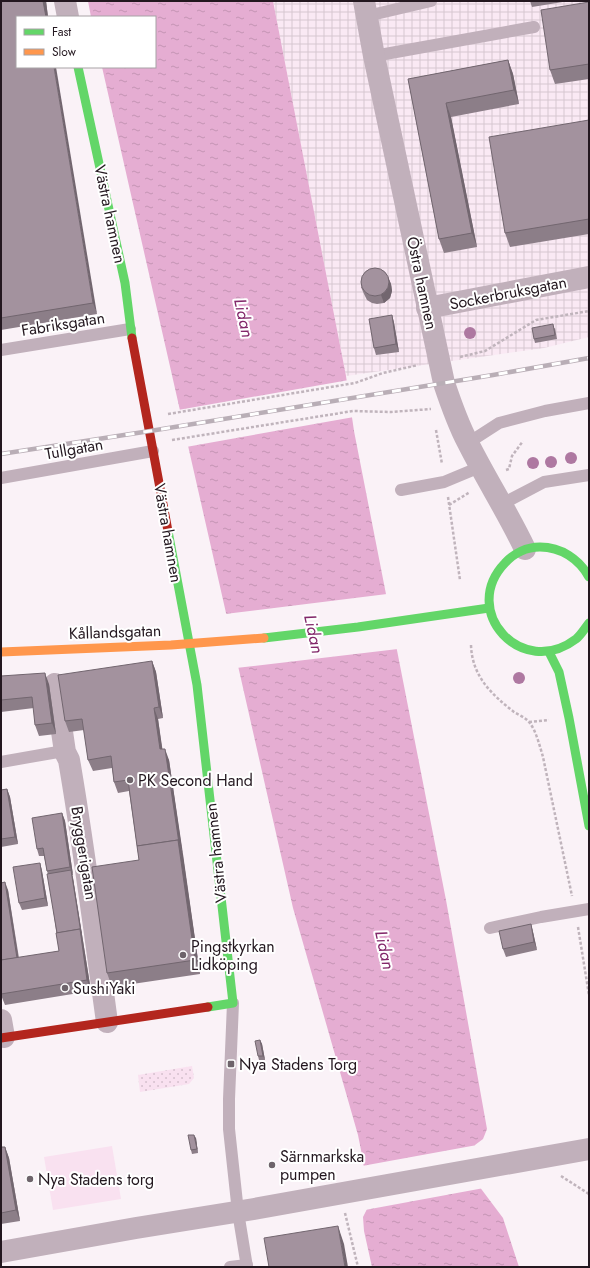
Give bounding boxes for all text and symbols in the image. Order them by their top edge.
legend [16,16,156,68]
text: Fast [52,23,71,41]
text: Slow [52,43,77,61]
street label: Västra hamnen [88,163,132,265]
street label: Östra hamnen [401,234,443,332]
street label: Sockerbruksgatan [447,270,569,316]
water label: Lidan [228,296,260,340]
street label: Fabriksgatan [20,306,106,342]
street label: Tullgatan [43,433,105,465]
street label: Västra hamnen [148,482,188,584]
water label: Lidan [298,612,330,656]
street label: Kållandsgatan [68,619,162,645]
place label: PK Second Hand [138,769,253,792]
marker: PK Second Hand [125,775,135,785]
street label: Västra hamnen [199,802,233,904]
street label: Bryggerigatan [65,804,103,902]
water label: Lidan [369,928,401,972]
place label: Pingstkyrkan Lidköping [191,935,275,976]
marker: Pingstkyrkan Lidköping [178,950,188,960]
place label: SushiYaki [73,977,135,1000]
marker: SushiYaki [60,983,70,993]
place label: Nya Stadens Torg [239,1053,357,1076]
marker: Nya Stadens Torg [226,1059,236,1069]
place label: Särnmarkska pumpen [280,1145,364,1186]
marker: Särnmarkska pumpen [267,1160,277,1170]
place label: Nya Stadens torg [38,1168,154,1191]
marker: Nya Stadens torg [25,1174,35,1184]

